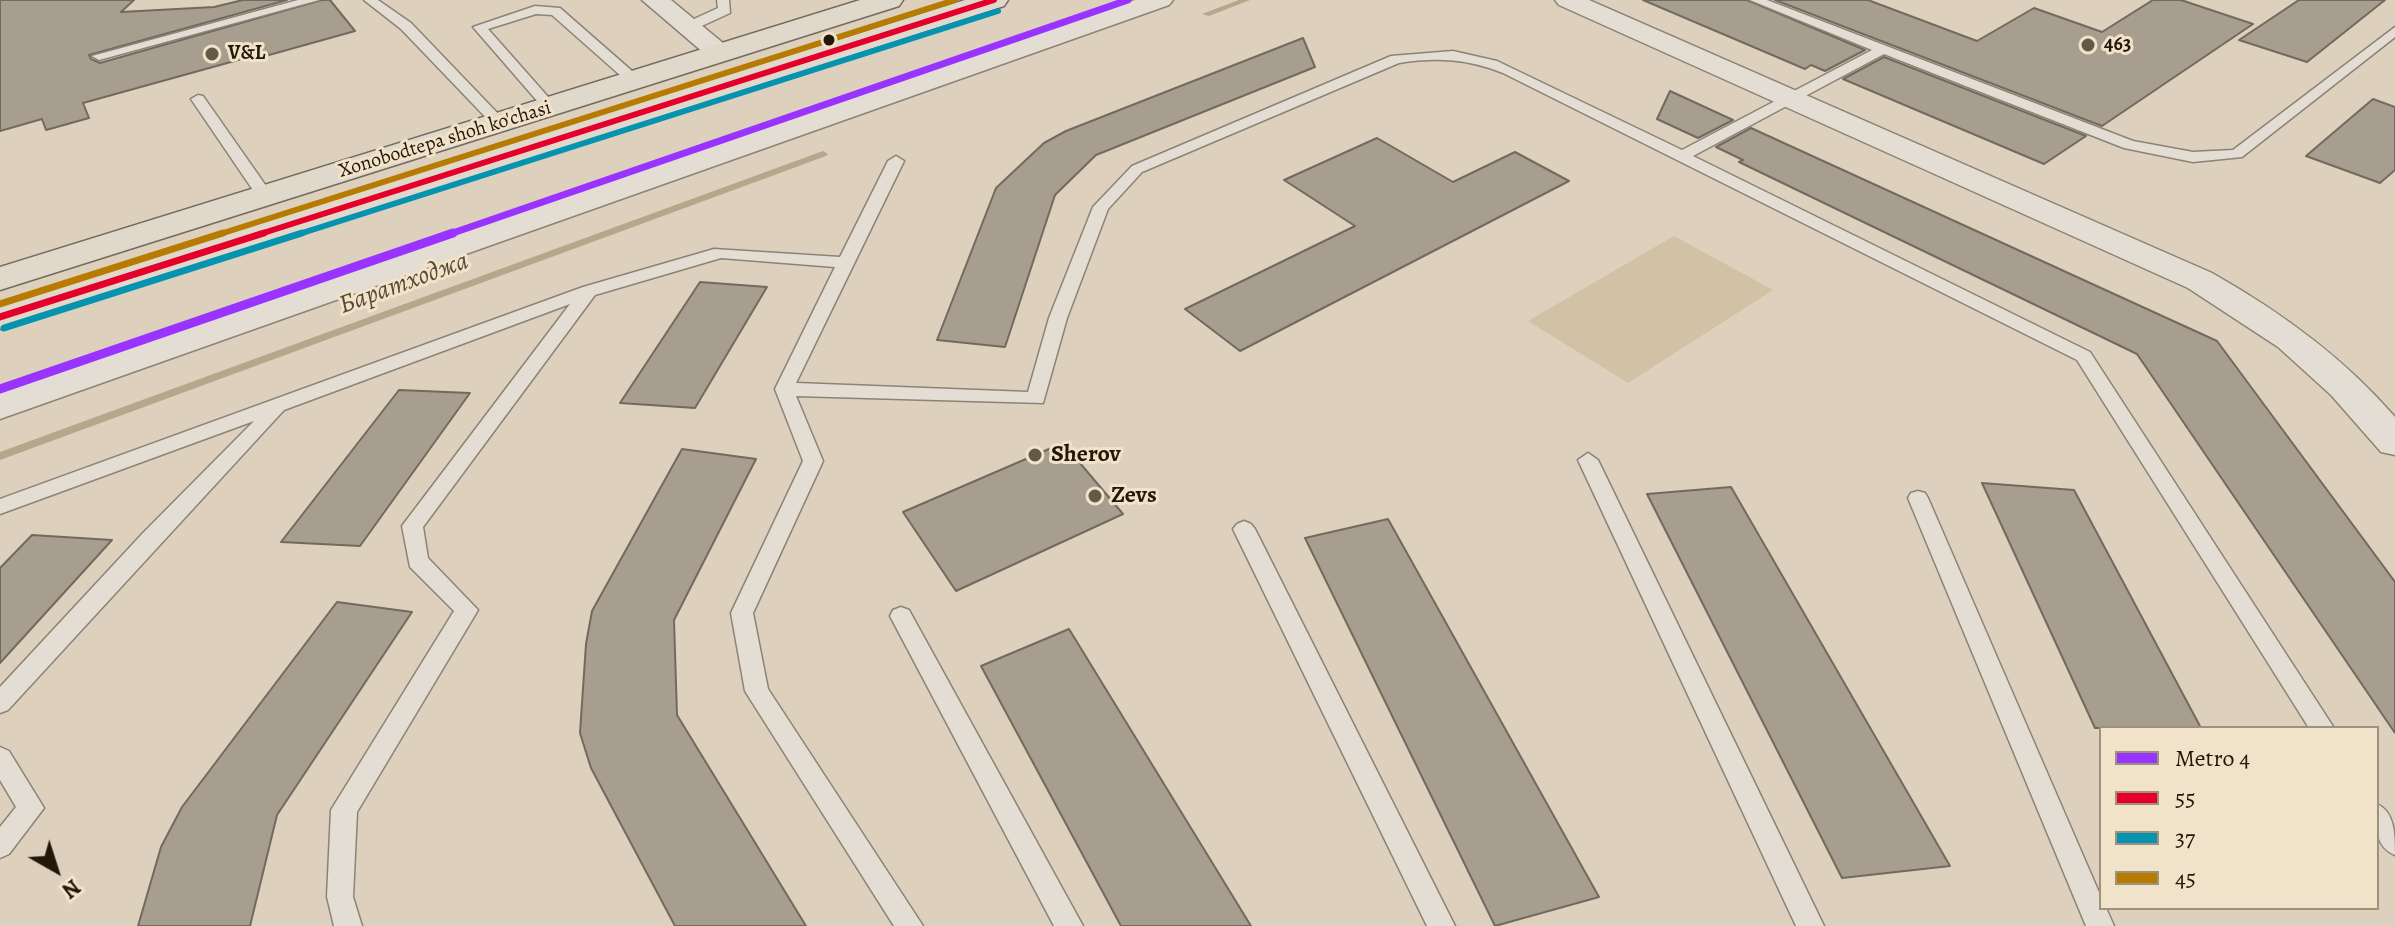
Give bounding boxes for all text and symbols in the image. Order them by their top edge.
unlabelled marker [821,32,837,48]
place label: 463 [2104,33,2131,57]
marker: 463 [2079,36,2097,54]
place label: V&L [228,42,265,66]
marker: V&L [203,45,221,63]
street label: Xonobodtepa shoh ko'chasi [336,96,554,184]
water label: Баратходжа [335,246,473,322]
place label: Sherov [1051,441,1121,469]
marker: Sherov [1026,446,1044,464]
place label: Zevs [1111,482,1157,510]
marker: Zevs [1086,487,1104,505]
legend [2099,726,2379,910]
text: Metro 4 [2175,742,2250,774]
text: 55 [2175,782,2196,814]
text: 37 [2175,822,2195,854]
north arrow [16,830,96,910]
text: 45 [2175,862,2196,894]
text: N [55,872,87,905]

